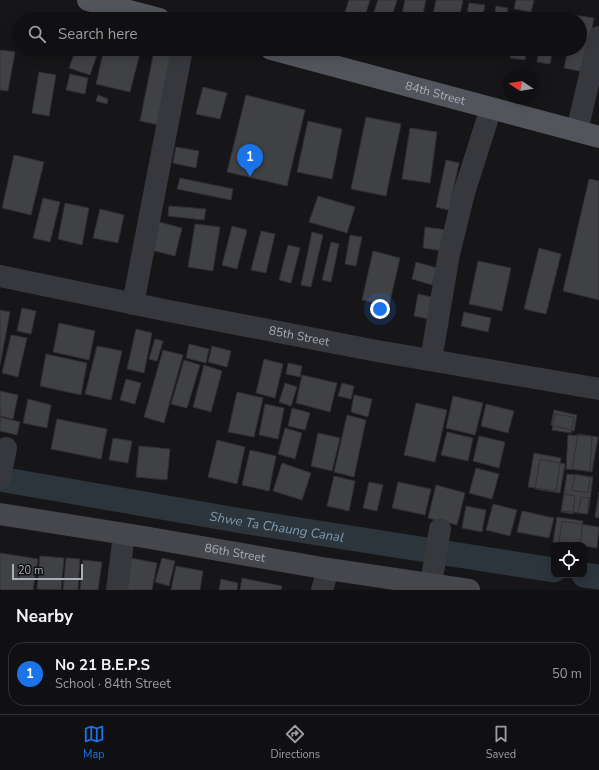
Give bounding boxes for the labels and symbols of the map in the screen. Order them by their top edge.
north arrow [503,68,539,104]
street label: 84th Street [404,77,468,109]
pin: 1 [237,144,263,177]
your location [370,299,390,319]
street label: 85th Street [267,322,331,350]
water label: Shwe Ta Chaung Canal [208,508,345,547]
street label: 86th Street [203,540,267,566]
scale bar [12,562,83,581]

